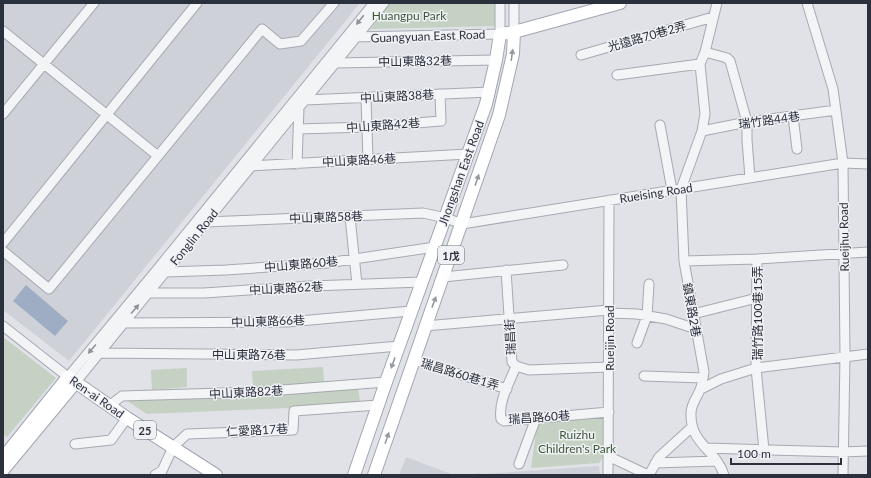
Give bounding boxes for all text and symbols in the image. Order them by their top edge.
park label: Huangpu Park [372,8,447,23]
one-way arrow [356,14,365,25]
street label: 光遠路70巷2弄 [606,18,688,54]
street label: Guangyuan East Road [370,27,486,45]
one-way arrow [509,49,515,61]
street label: 中山東路32巷 [378,53,452,69]
street label: 中山東路38巷 [360,87,434,105]
street label: 瑞竹路44巷 [737,108,801,132]
street label: 中山東路42巷 [346,115,420,135]
street label: Jhongshan East Road [435,118,487,228]
street label: 中山東路46巷 [322,151,396,169]
one-way arrow [475,173,481,185]
street label: Rueising Road [618,180,694,206]
street label: Rueijhu Road [836,202,852,272]
street label: Fonglin Road [167,206,221,268]
street label: 中山東路58巷 [289,208,363,226]
road number: 1戊 [438,246,464,264]
street label: 中山東路60巷 [264,253,338,275]
street label: 瑞竹路100巷15弄 [750,266,765,360]
street label: 中山東路62巷 [249,279,323,297]
street label: 鎮東路2巷 [680,282,704,338]
one-way arrow [431,296,437,308]
one-way arrow [131,304,140,315]
street label: Rueijin Road [602,305,617,371]
street label: 中山東路66巷 [231,312,305,330]
street label: 瑞昌街 [502,319,518,355]
one-way arrow [87,343,96,354]
street label: 中山東路76巷 [212,347,286,362]
street label: 瑞昌路60巷1弄 [419,355,501,393]
one-way arrow [389,357,395,369]
street label: Ren-ai Road [67,373,127,421]
street label: 中山東路82巷 [209,383,283,401]
street label: 瑞昌路60巷 [508,407,570,427]
road number: 25 [134,421,156,439]
street label: 仁愛路17巷 [226,421,288,439]
park label: Ruizhu Children's Park [538,427,617,456]
one-way arrow [384,432,390,444]
scale bar [731,440,841,466]
text: 100 m [737,446,771,461]

